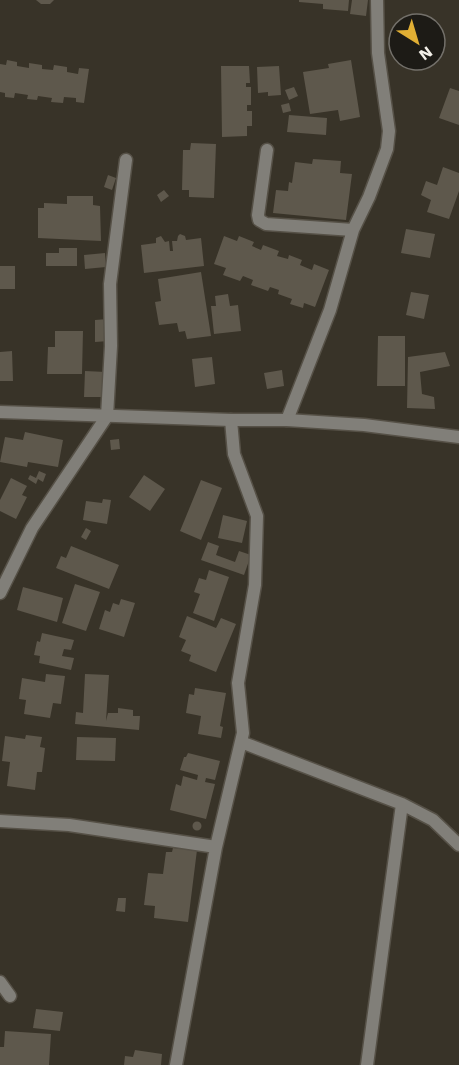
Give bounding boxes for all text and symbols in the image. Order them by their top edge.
north arrow [387,12,447,72]
text: N [415,42,436,65]

